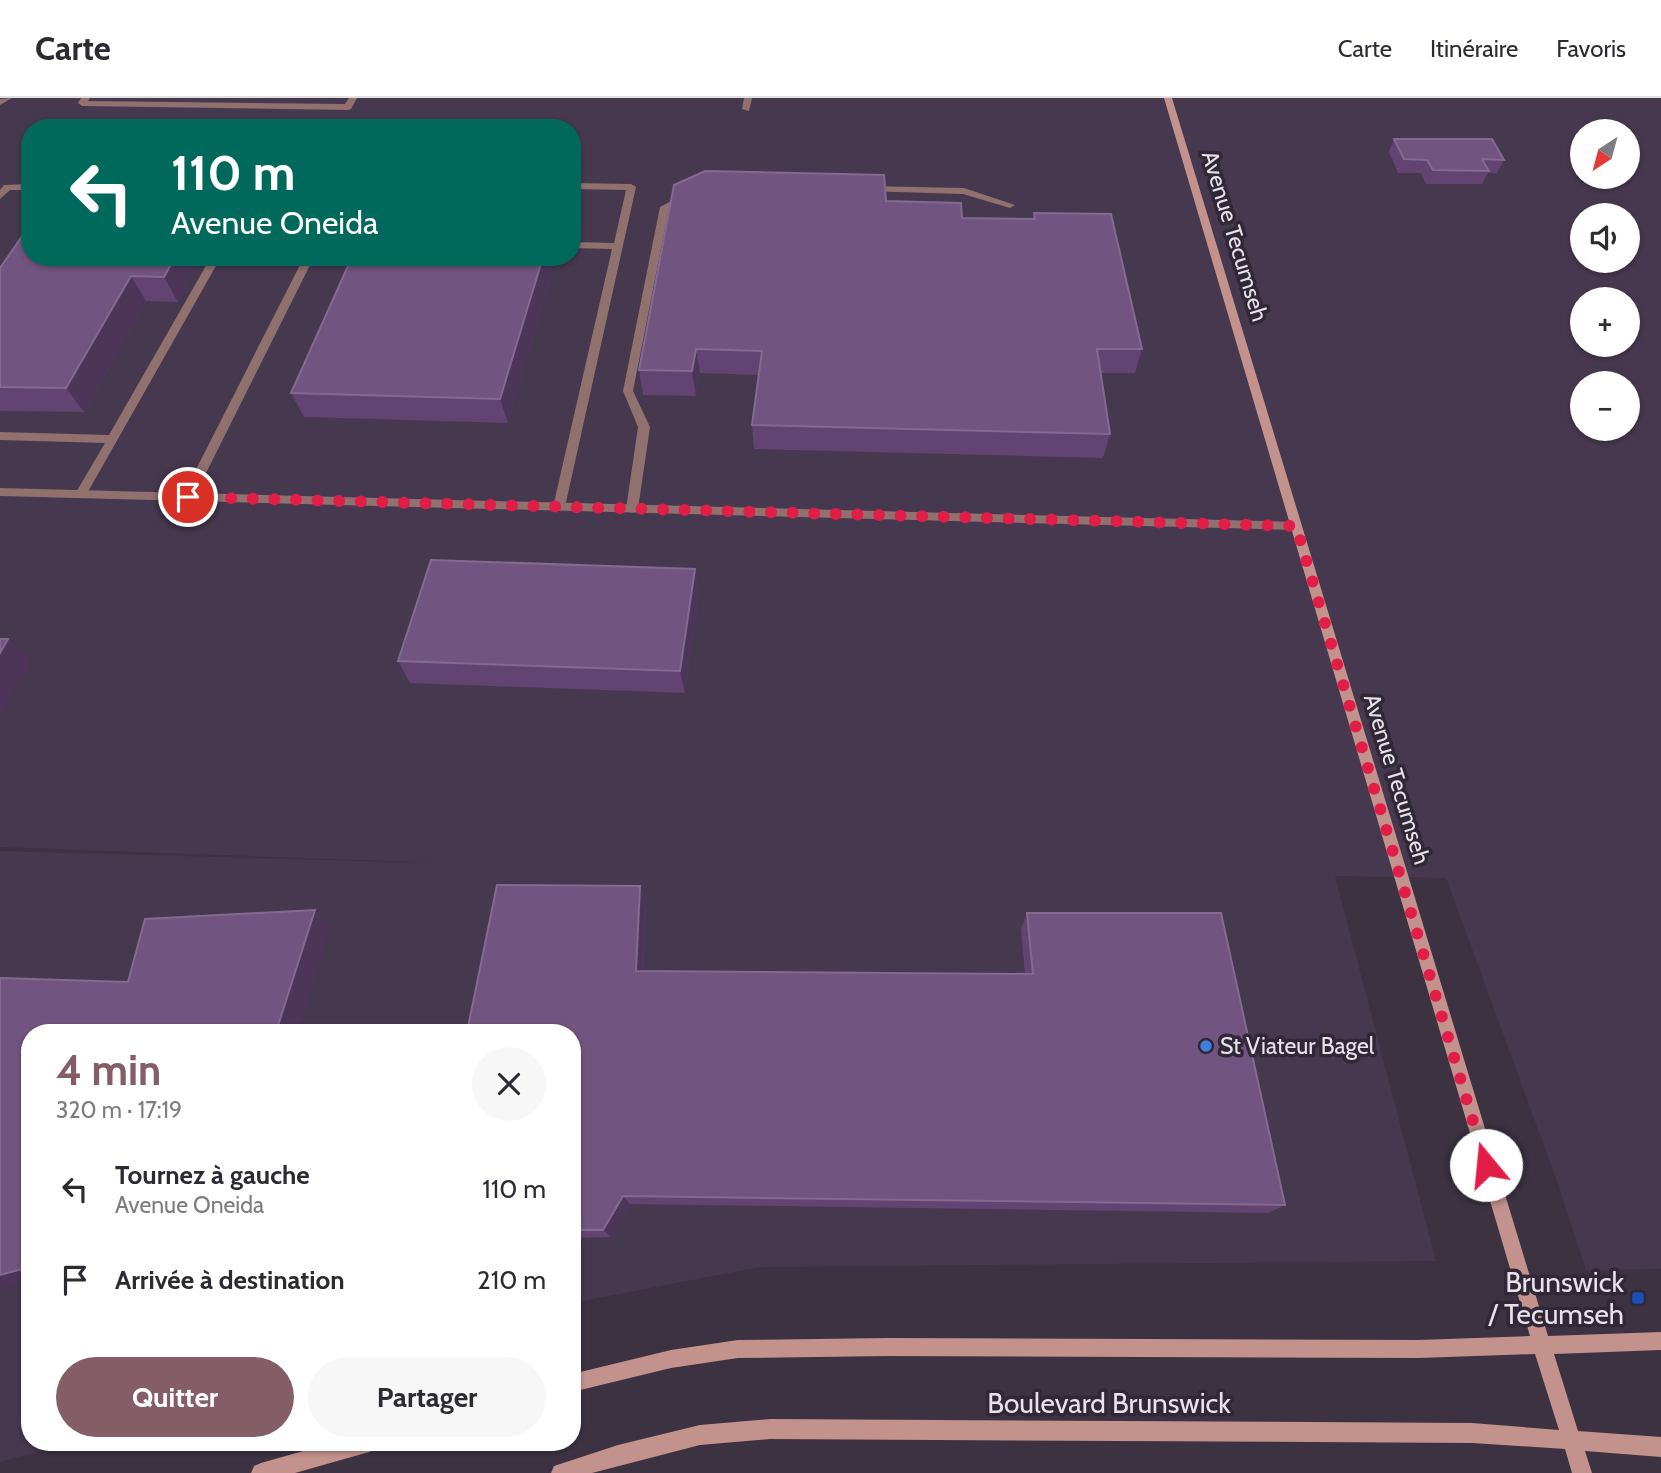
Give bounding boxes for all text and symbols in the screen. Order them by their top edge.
text: Carte [35,28,111,68]
text: Carte [1338,34,1392,63]
text: Itinéraire [1430,34,1518,63]
text: Favoris [1556,34,1626,63]
north arrow [1570,119,1640,189]
map controls [1570,119,1640,441]
text: 110 m [171,143,295,202]
icon: left [56,147,147,238]
street label: Avenue Tecumseh [1196,147,1274,325]
text: Avenue Oneida [171,203,378,242]
button: sound [1570,203,1640,273]
button: + [1570,287,1640,357]
button: − [1570,371,1640,441]
pin [158,467,218,527]
icon: arrive [169,478,207,516]
street label: Avenue Tecumseh [1358,690,1436,868]
place label: St Viateur Bagel [1220,1032,1375,1060]
marker: St Viateur Bagel [1198,1038,1214,1054]
text: 4 min [56,1044,161,1096]
button: close [472,1047,546,1121]
text: 320 m · 17:19 [56,1096,182,1124]
position arrow [1449,1128,1523,1202]
text: Tournez à gauche [115,1159,310,1191]
icon: left [56,1170,94,1208]
text: 110 m [482,1173,546,1205]
text: Avenue Oneida [115,1191,264,1219]
icon: arrive [56,1261,94,1299]
text: Arrivée à destination [115,1264,345,1296]
text: 210 m [477,1264,546,1296]
place label: Brunswick / Tecumseh [1488,1265,1624,1331]
marker: Brunswick / Tecumseh [1630,1290,1646,1306]
button: Quitter [56,1357,294,1437]
button: Partager [308,1357,546,1437]
street label: Boulevard Brunswick [987,1386,1231,1420]

